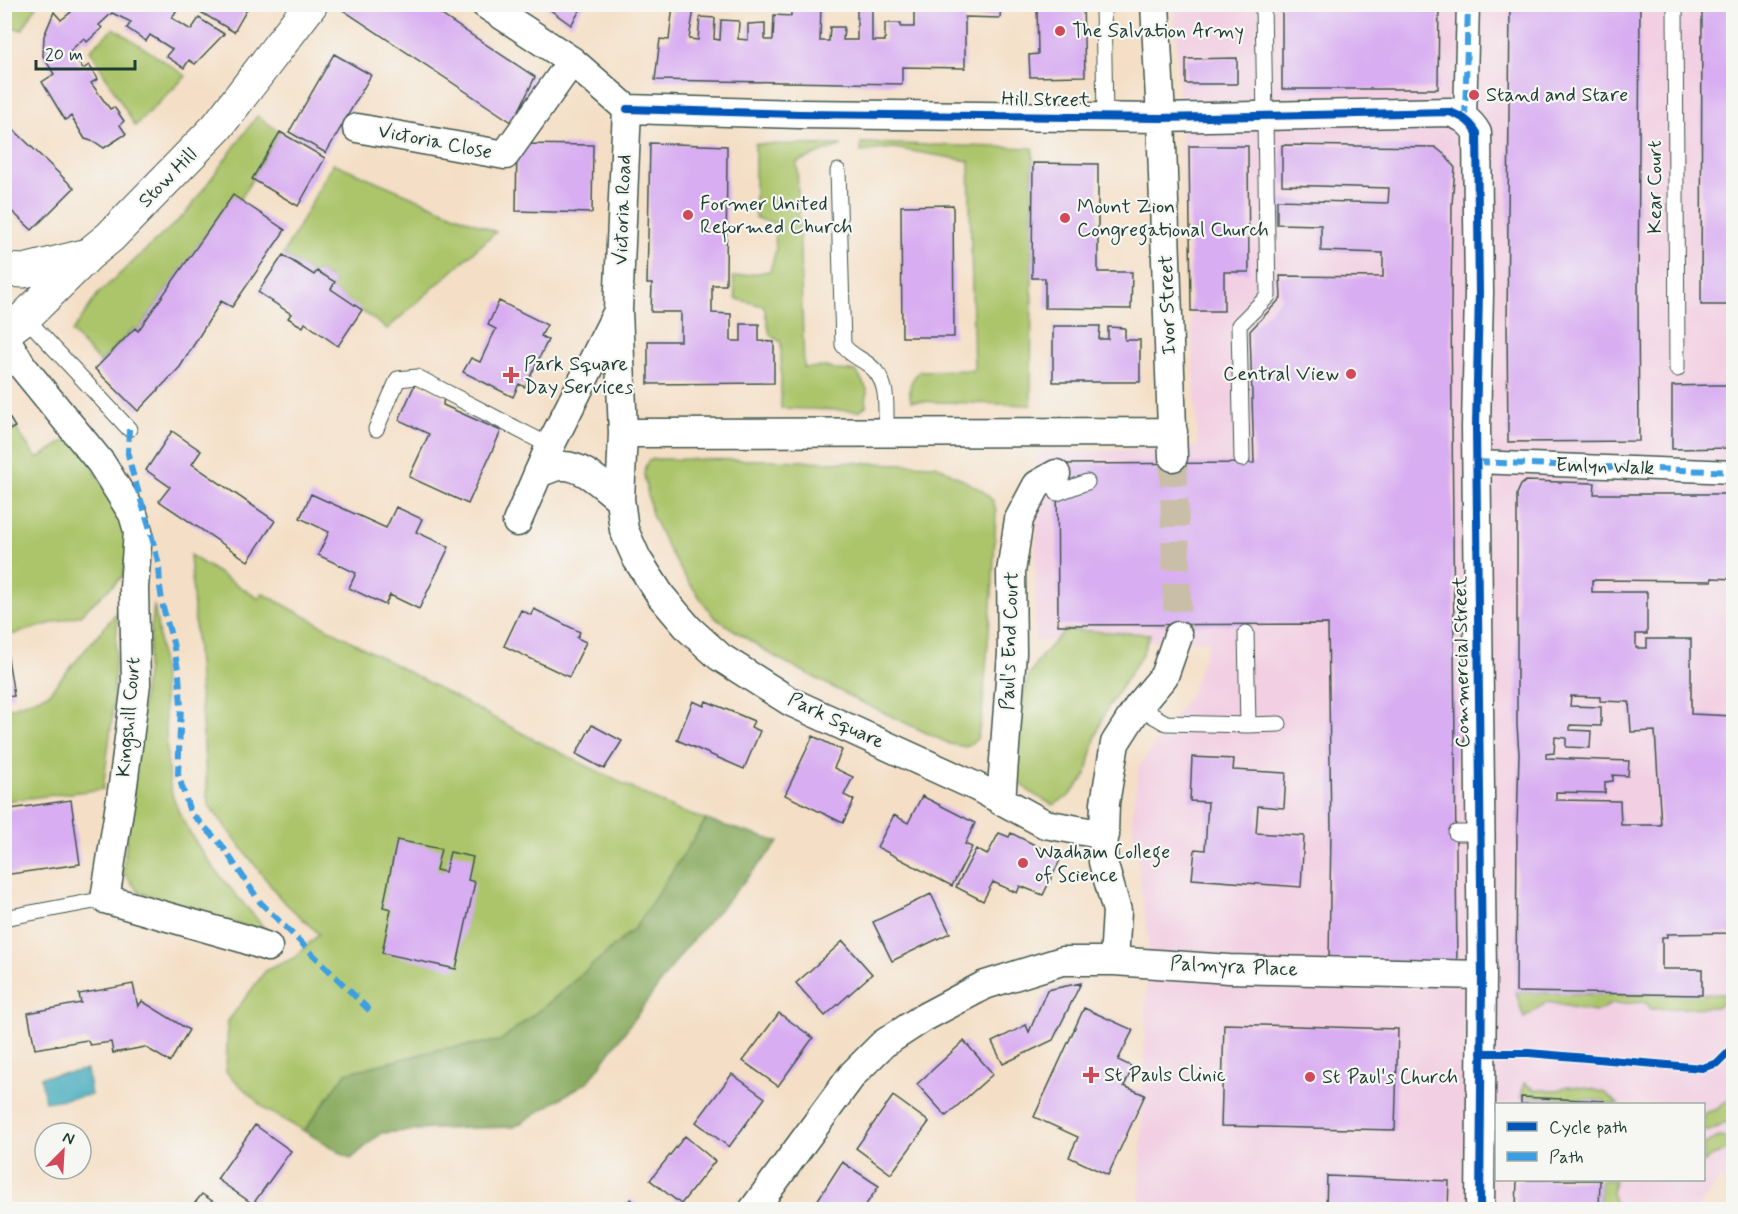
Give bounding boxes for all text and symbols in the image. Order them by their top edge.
place label: The Salvation Army [1072,18,1244,45]
marker: The Salvation Army [1053,24,1067,38]
scale bar [36,33,135,71]
text: 20 m [45,43,83,67]
place label: Stand and Stare [1486,82,1628,109]
street label: Hill Street [1001,86,1091,114]
marker: Stand and Stare [1467,88,1481,102]
street label: Victoria Close [376,118,494,166]
street label: Kear Court [1642,140,1669,234]
street label: Stow Hill [132,142,204,214]
street label: Victoria Road [608,154,638,266]
place label: Former United Reformed Church [700,191,853,243]
place label: Mount Zion Congregational Church [1077,194,1269,246]
marker: Former United Reformed Church [681,208,695,222]
marker: Mount Zion Congregational Church [1058,211,1072,225]
street label: Ivor Street [1153,255,1183,355]
place label: Park Square Day Services [524,351,633,401]
place label: Central View [1223,361,1339,388]
marker: Park Square Day Services [502,366,520,384]
marker: Central View [1344,367,1358,381]
street label: Emlyn Walk [1555,452,1655,482]
street label: Paul's End Court [994,571,1026,711]
street label: Commercial Street [1447,575,1477,748]
street label: Kingshill Court [110,656,149,778]
street label: Park Square [783,686,889,756]
place label: Wadham College of Science [1035,839,1170,889]
marker: Wadham College of Science [1016,856,1030,870]
street label: Palmyra Place [1169,950,1299,984]
place label: St Pauls Clinic [1104,1062,1226,1089]
place label: St Paul's Church [1322,1064,1458,1091]
marker: St Pauls Clinic [1082,1066,1100,1084]
marker: St Paul's Church [1303,1070,1317,1084]
legend [1495,1103,1705,1181]
text: Cycle path [1549,1116,1627,1140]
north arrow [33,1121,93,1181]
text: N [59,1127,78,1150]
text: Path [1549,1146,1584,1170]

